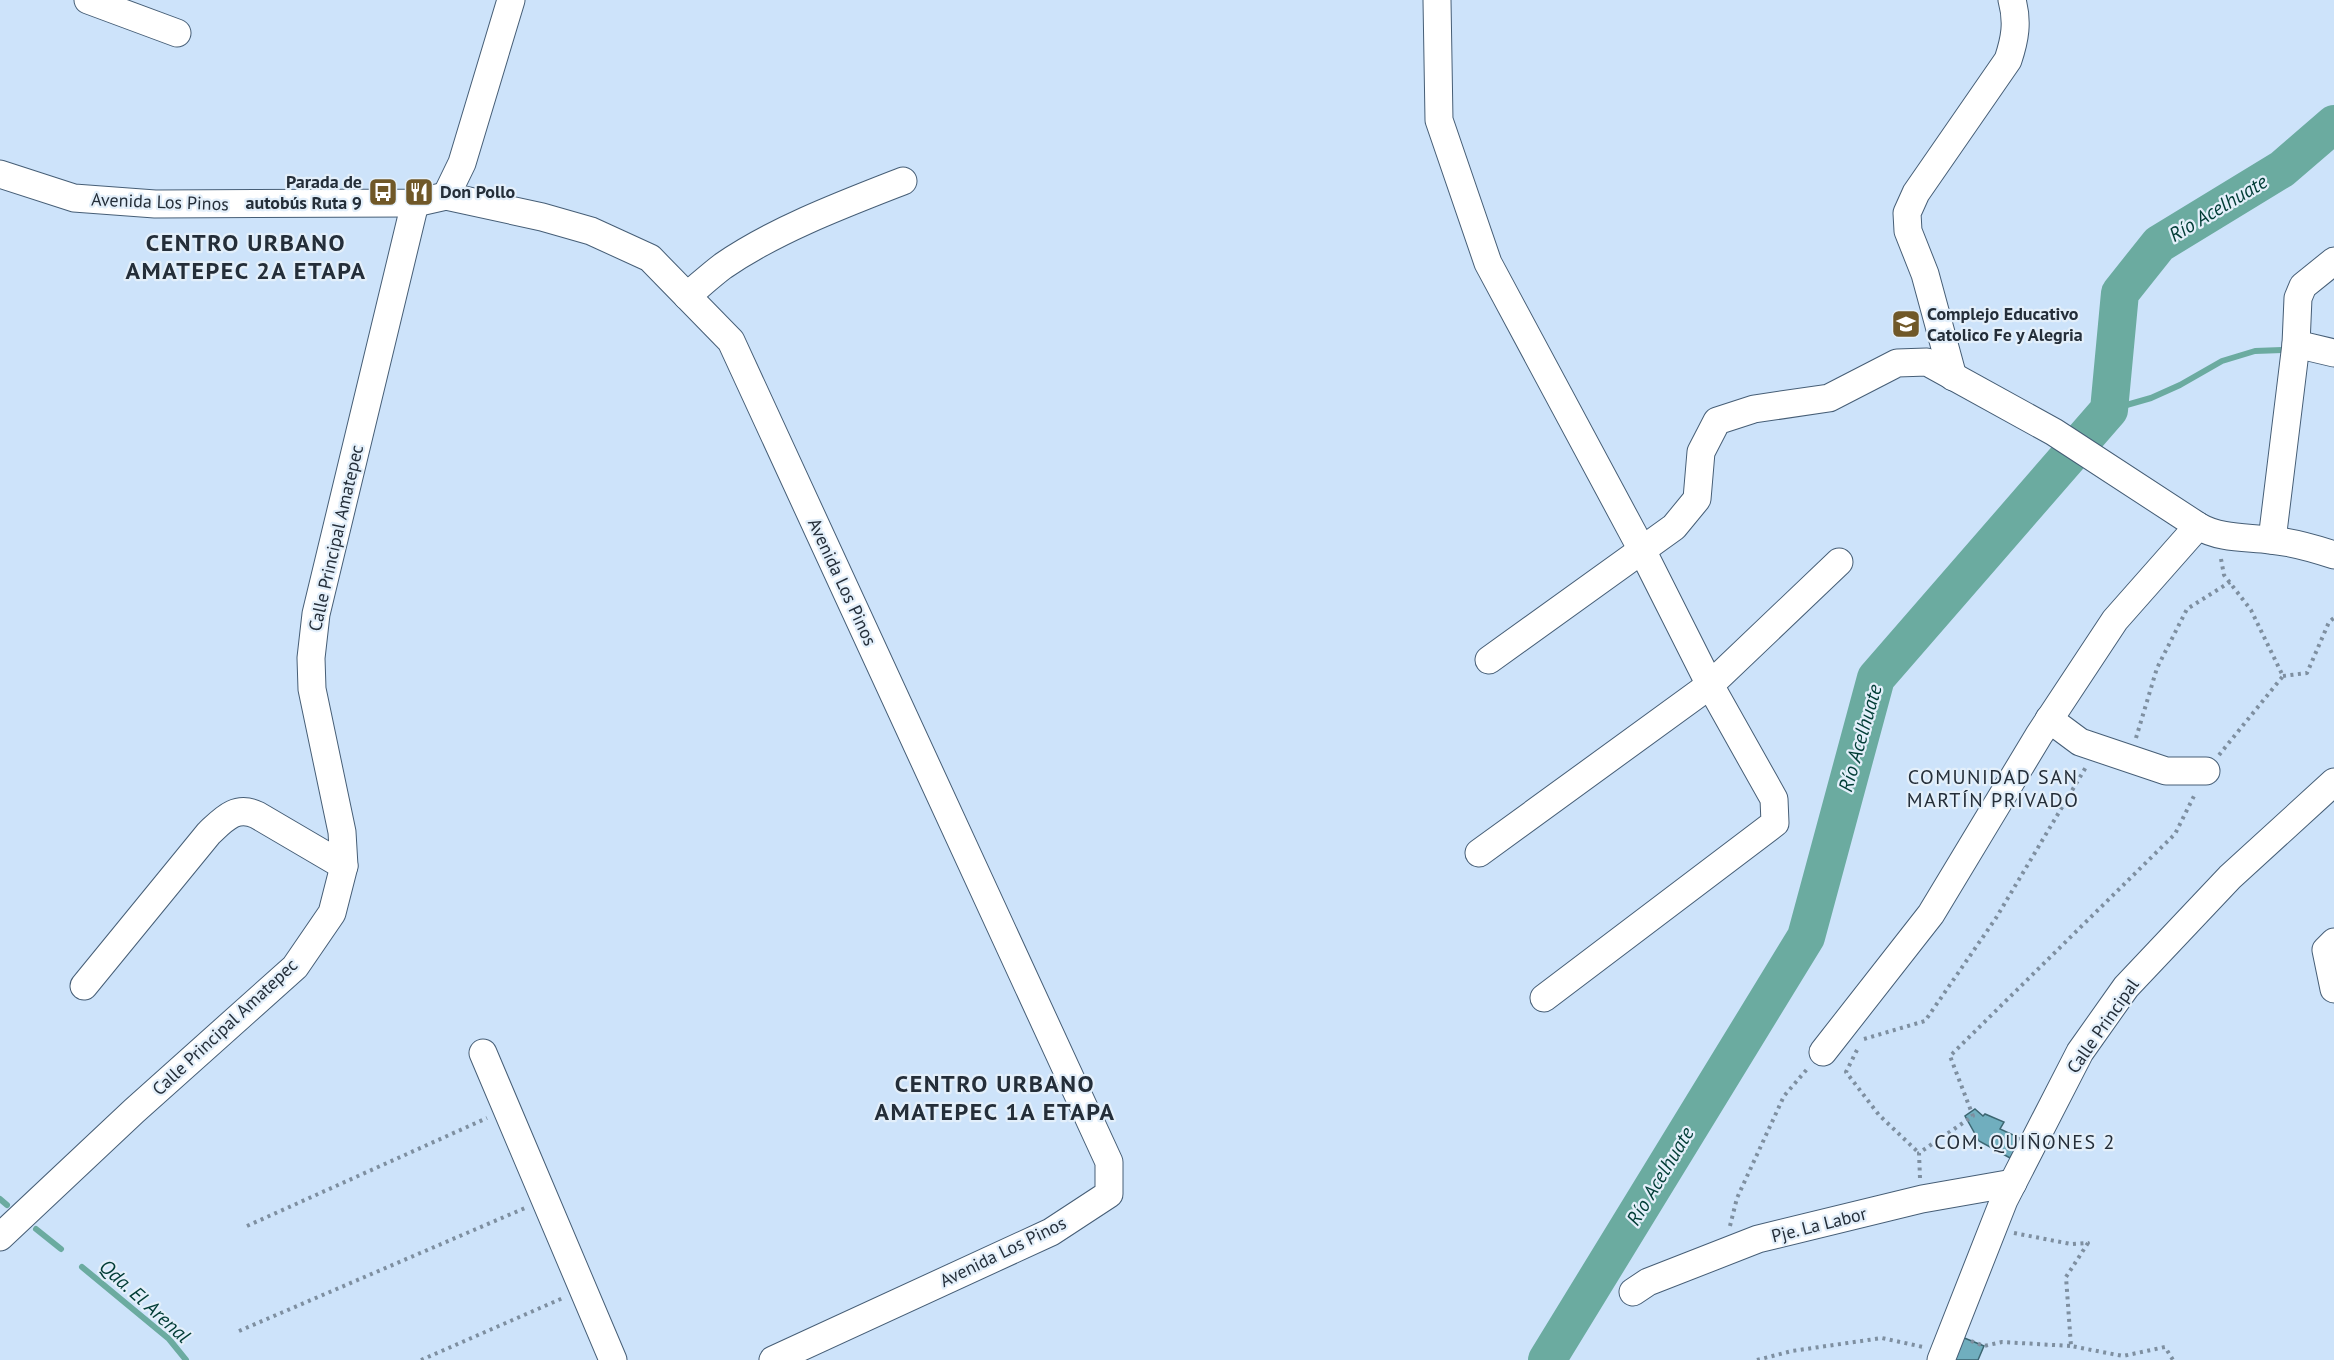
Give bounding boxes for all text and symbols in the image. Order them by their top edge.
water label: Río Acelhuate [2164,168,2273,248]
place label: Parada de autobús Ruta 9 [246,170,362,214]
bus stop icon: Parada de autobús Ruta 9 [367,176,399,208]
restaurant icon: Don Pollo [403,176,435,208]
place label: Don Pollo [440,180,516,203]
street label: Avenida Los Pinos [91,188,229,215]
district label: CENTRO URBANO AMATEPEC 2A ETAPA [125,227,367,286]
place label: Complejo Educativo Catolico Fe y Alegria [1927,302,2083,346]
school or university icon: Complejo Educativo Catolico Fe y Alegria [1890,308,1922,340]
street label: Calle Principal Amatepec [303,442,368,633]
street label: Avenida Los Pinos [803,514,882,649]
water label: Río Acelhuate [1832,681,1888,795]
district label: COMUNIDAD SAN MARTÍN PRIVADO [1907,764,2079,813]
street label: Calle Principal Amatepec [147,953,302,1100]
street label: Calle Principal [2061,973,2144,1078]
district label: CENTRO URBANO AMATEPEC 1A ETAPA [874,1068,1116,1127]
water label: Río Acelhuate [1620,1121,1700,1230]
district label: COM. QUIÑONES 2 [1934,1129,2116,1155]
street label: Pje. La Labor [1769,1202,1869,1247]
street label: Avenida Los Pinos [936,1211,1070,1292]
water label: Qda. El Arenal [94,1253,196,1349]

